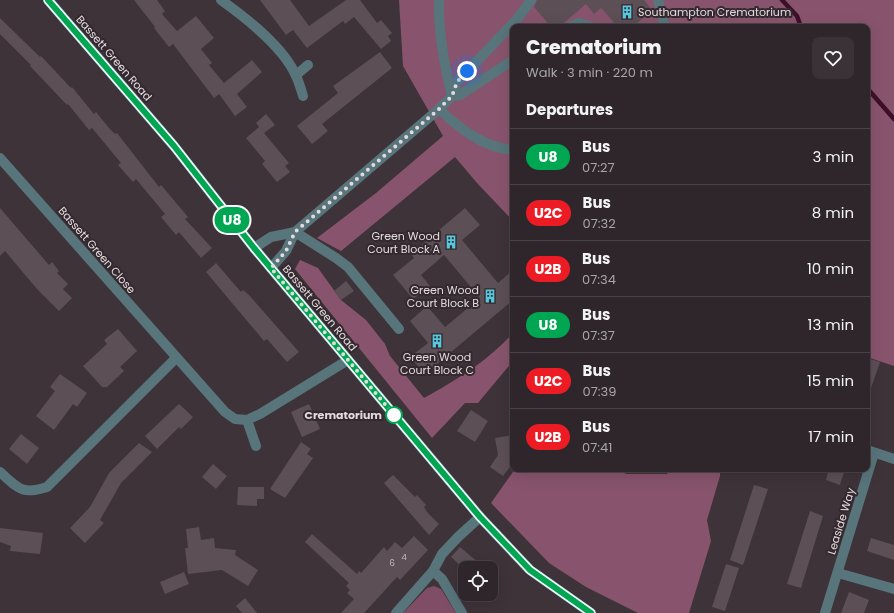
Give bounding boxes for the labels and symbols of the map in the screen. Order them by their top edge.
building icon: Southampton Crematorium [619,4,635,20]
place label: Southampton Crematorium [638,4,791,20]
street label: Bassett Green Road [72,12,156,104]
your location [457,61,477,81]
street label: Bassett Green Close [55,203,139,297]
line badge: U8 [214,207,250,233]
place label: Green Wood Court Block A [367,228,441,257]
building icon: Green Wood Court Block A [443,234,459,250]
street label: Bassett Green Road [279,261,361,355]
place label: Green Wood Court Block B [407,282,479,311]
building icon: Green Wood Court Block B [482,288,498,304]
building icon: Green Wood Court Block C [429,333,445,349]
place label: Green Wood Court Block C [400,349,474,378]
marker: Crematorium [385,406,403,424]
place label: Crematorium [305,407,382,423]
street label: Leaside Way [823,485,859,556]
house number: 4 [401,551,407,563]
house number: 6 [389,557,395,569]

